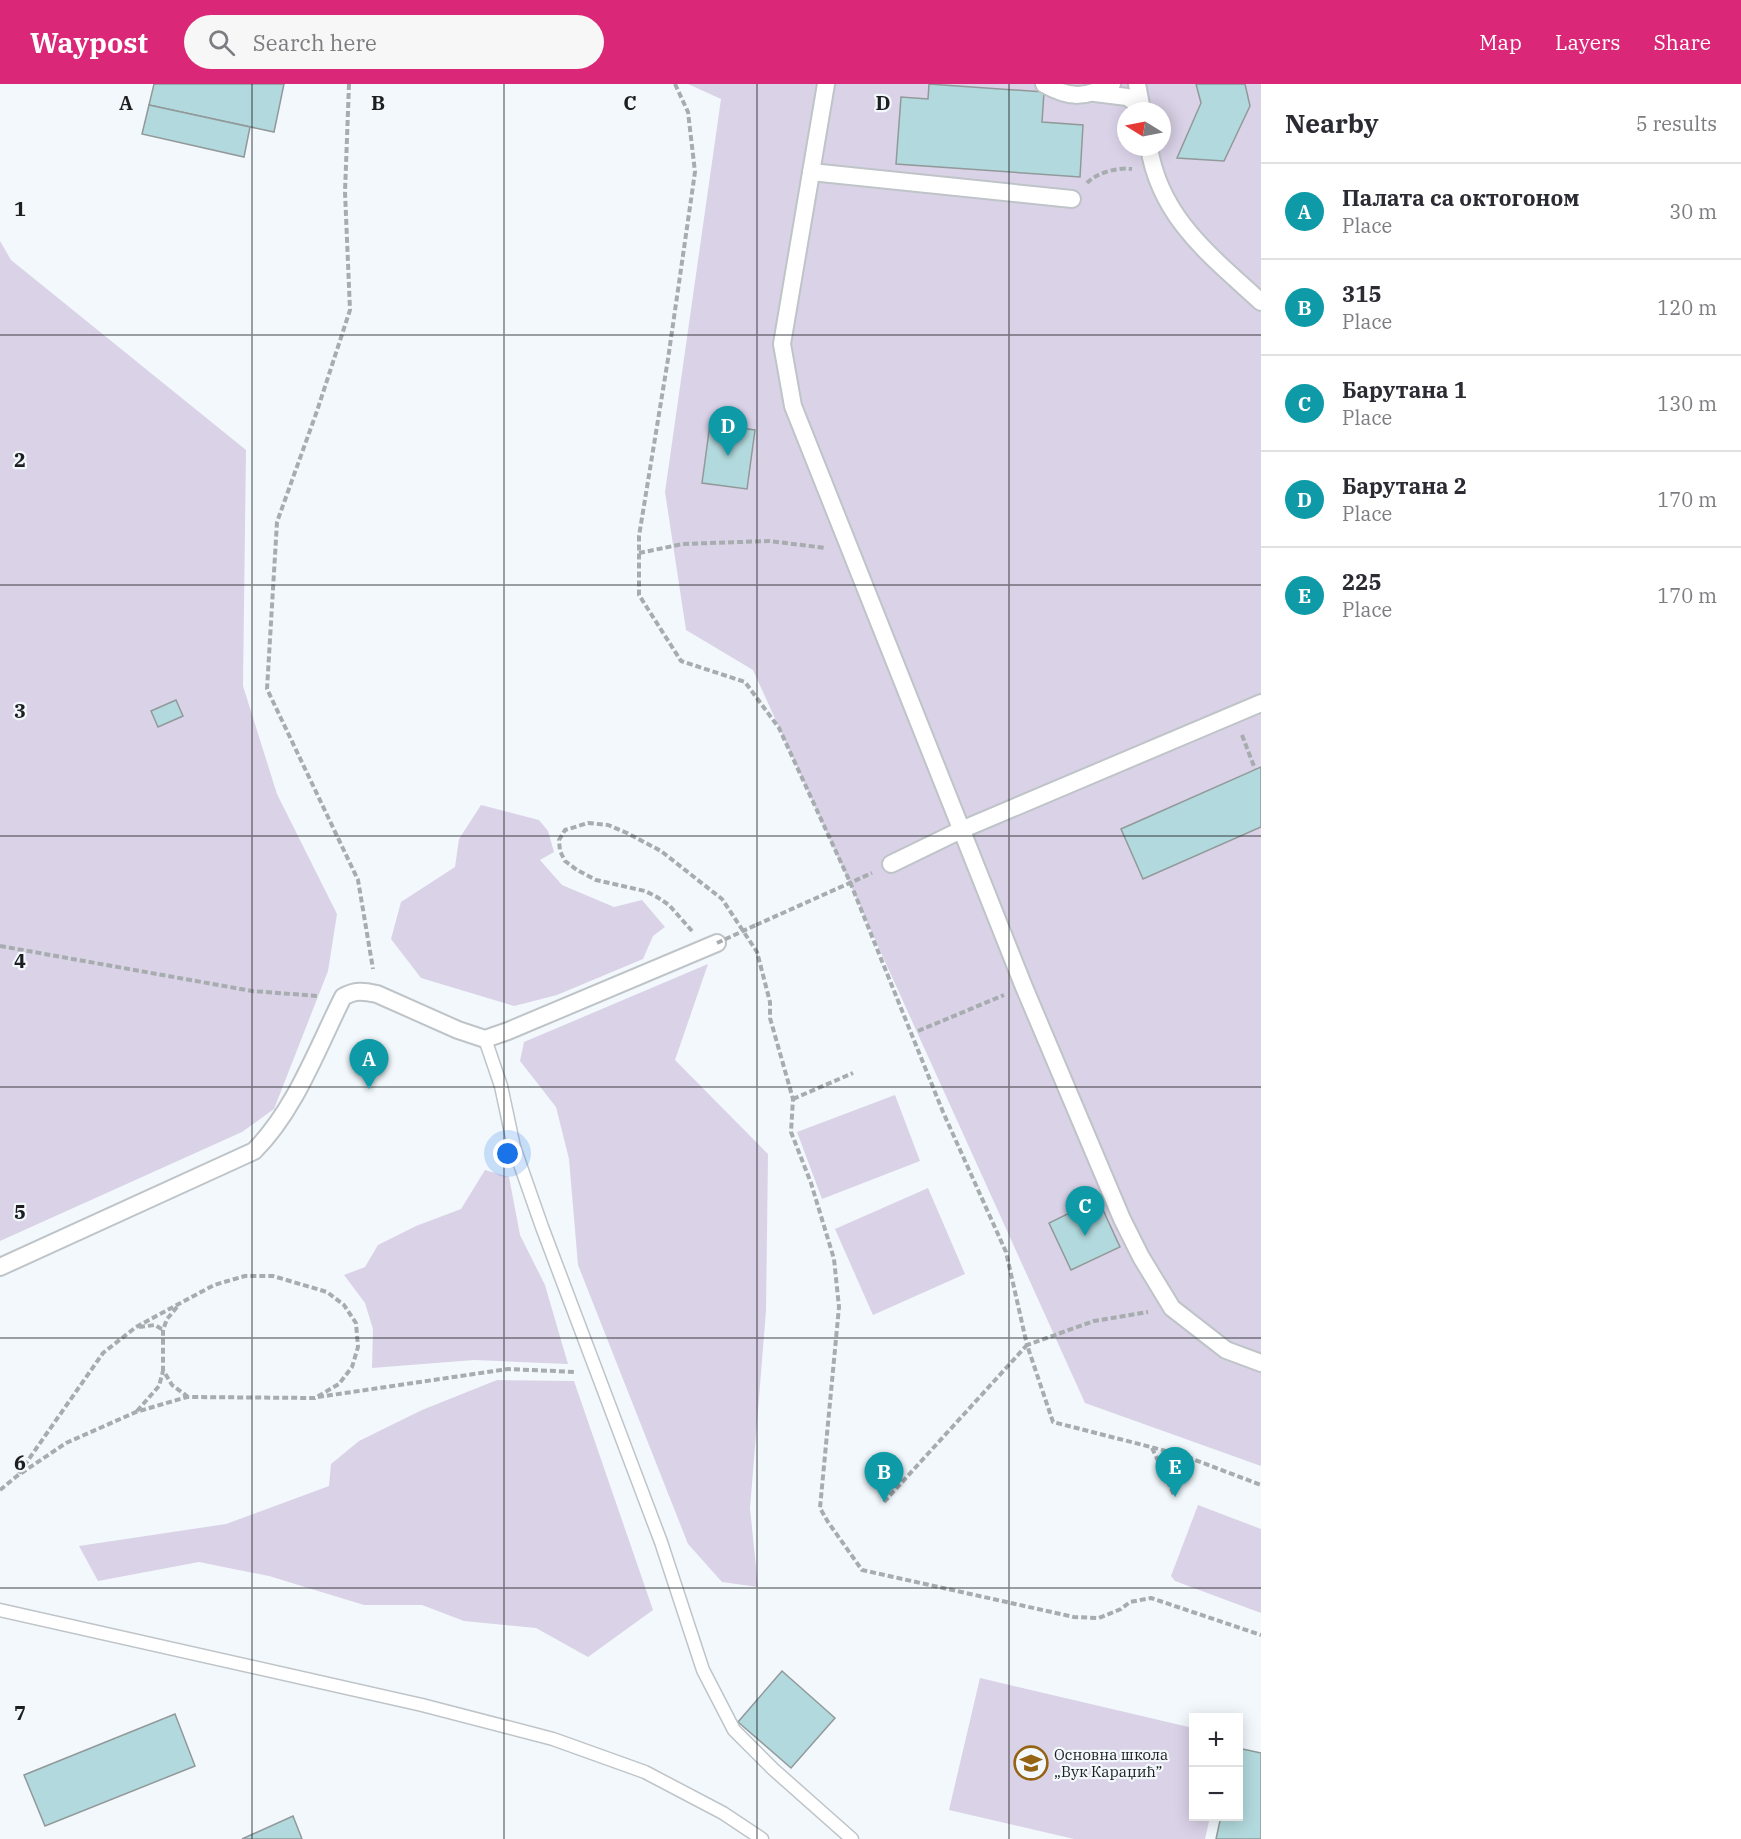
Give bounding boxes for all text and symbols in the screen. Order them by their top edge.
search box [184,15,604,69]
text: Waypost [30,24,148,61]
icon: search [205,26,238,59]
text: Search here [253,28,377,57]
text: Map [1479,28,1522,56]
text: Layers [1555,28,1621,56]
text: Share [1654,28,1711,56]
text: A [119,89,133,116]
text: B [371,89,385,116]
text: C [623,89,637,116]
text: D [875,89,891,116]
north arrow [1117,102,1171,156]
text: Nearby [1285,106,1379,140]
text: 5 results [1636,110,1717,137]
text: Палата са октогоном [1342,183,1580,212]
text: 1 [14,195,26,222]
text: A [1298,198,1311,225]
text: 30 m [1669,198,1717,225]
text: Place [1342,212,1392,239]
text: 315 [1342,279,1382,308]
text: B [1297,294,1312,321]
text: 120 m [1657,294,1717,321]
text: Place [1342,308,1392,335]
text: Барутана 1 [1342,375,1467,404]
text: C [1298,390,1311,417]
text: 130 m [1657,390,1717,417]
text: Place [1342,404,1392,431]
pin: D [708,406,748,456]
text: 2 [14,446,26,473]
text: Барутана 2 [1342,471,1467,500]
text: D [1297,486,1312,513]
text: 170 m [1657,486,1717,513]
text: Place [1342,500,1392,527]
text: 225 [1342,567,1382,596]
text: E [1298,582,1311,609]
text: 170 m [1657,582,1717,609]
text: Place [1342,596,1392,623]
text: 3 [14,697,26,724]
text: 4 [14,947,26,974]
pin: A [350,1040,388,1089]
your location [493,1139,522,1168]
pin: C [1066,1186,1104,1236]
text: 5 [14,1198,26,1225]
pin: E [1156,1448,1194,1497]
text: 6 [14,1449,26,1476]
pin: B [864,1452,904,1502]
text: 7 [14,1699,26,1726]
map controls [1189,1713,1243,1821]
button: + [1189,1713,1243,1767]
school or university icon: Основна школа „Вук Караџић” [1013,1745,1049,1781]
place label: Основна школа „Вук Караџић” [1054,1745,1168,1781]
button: − [1189,1767,1243,1821]

